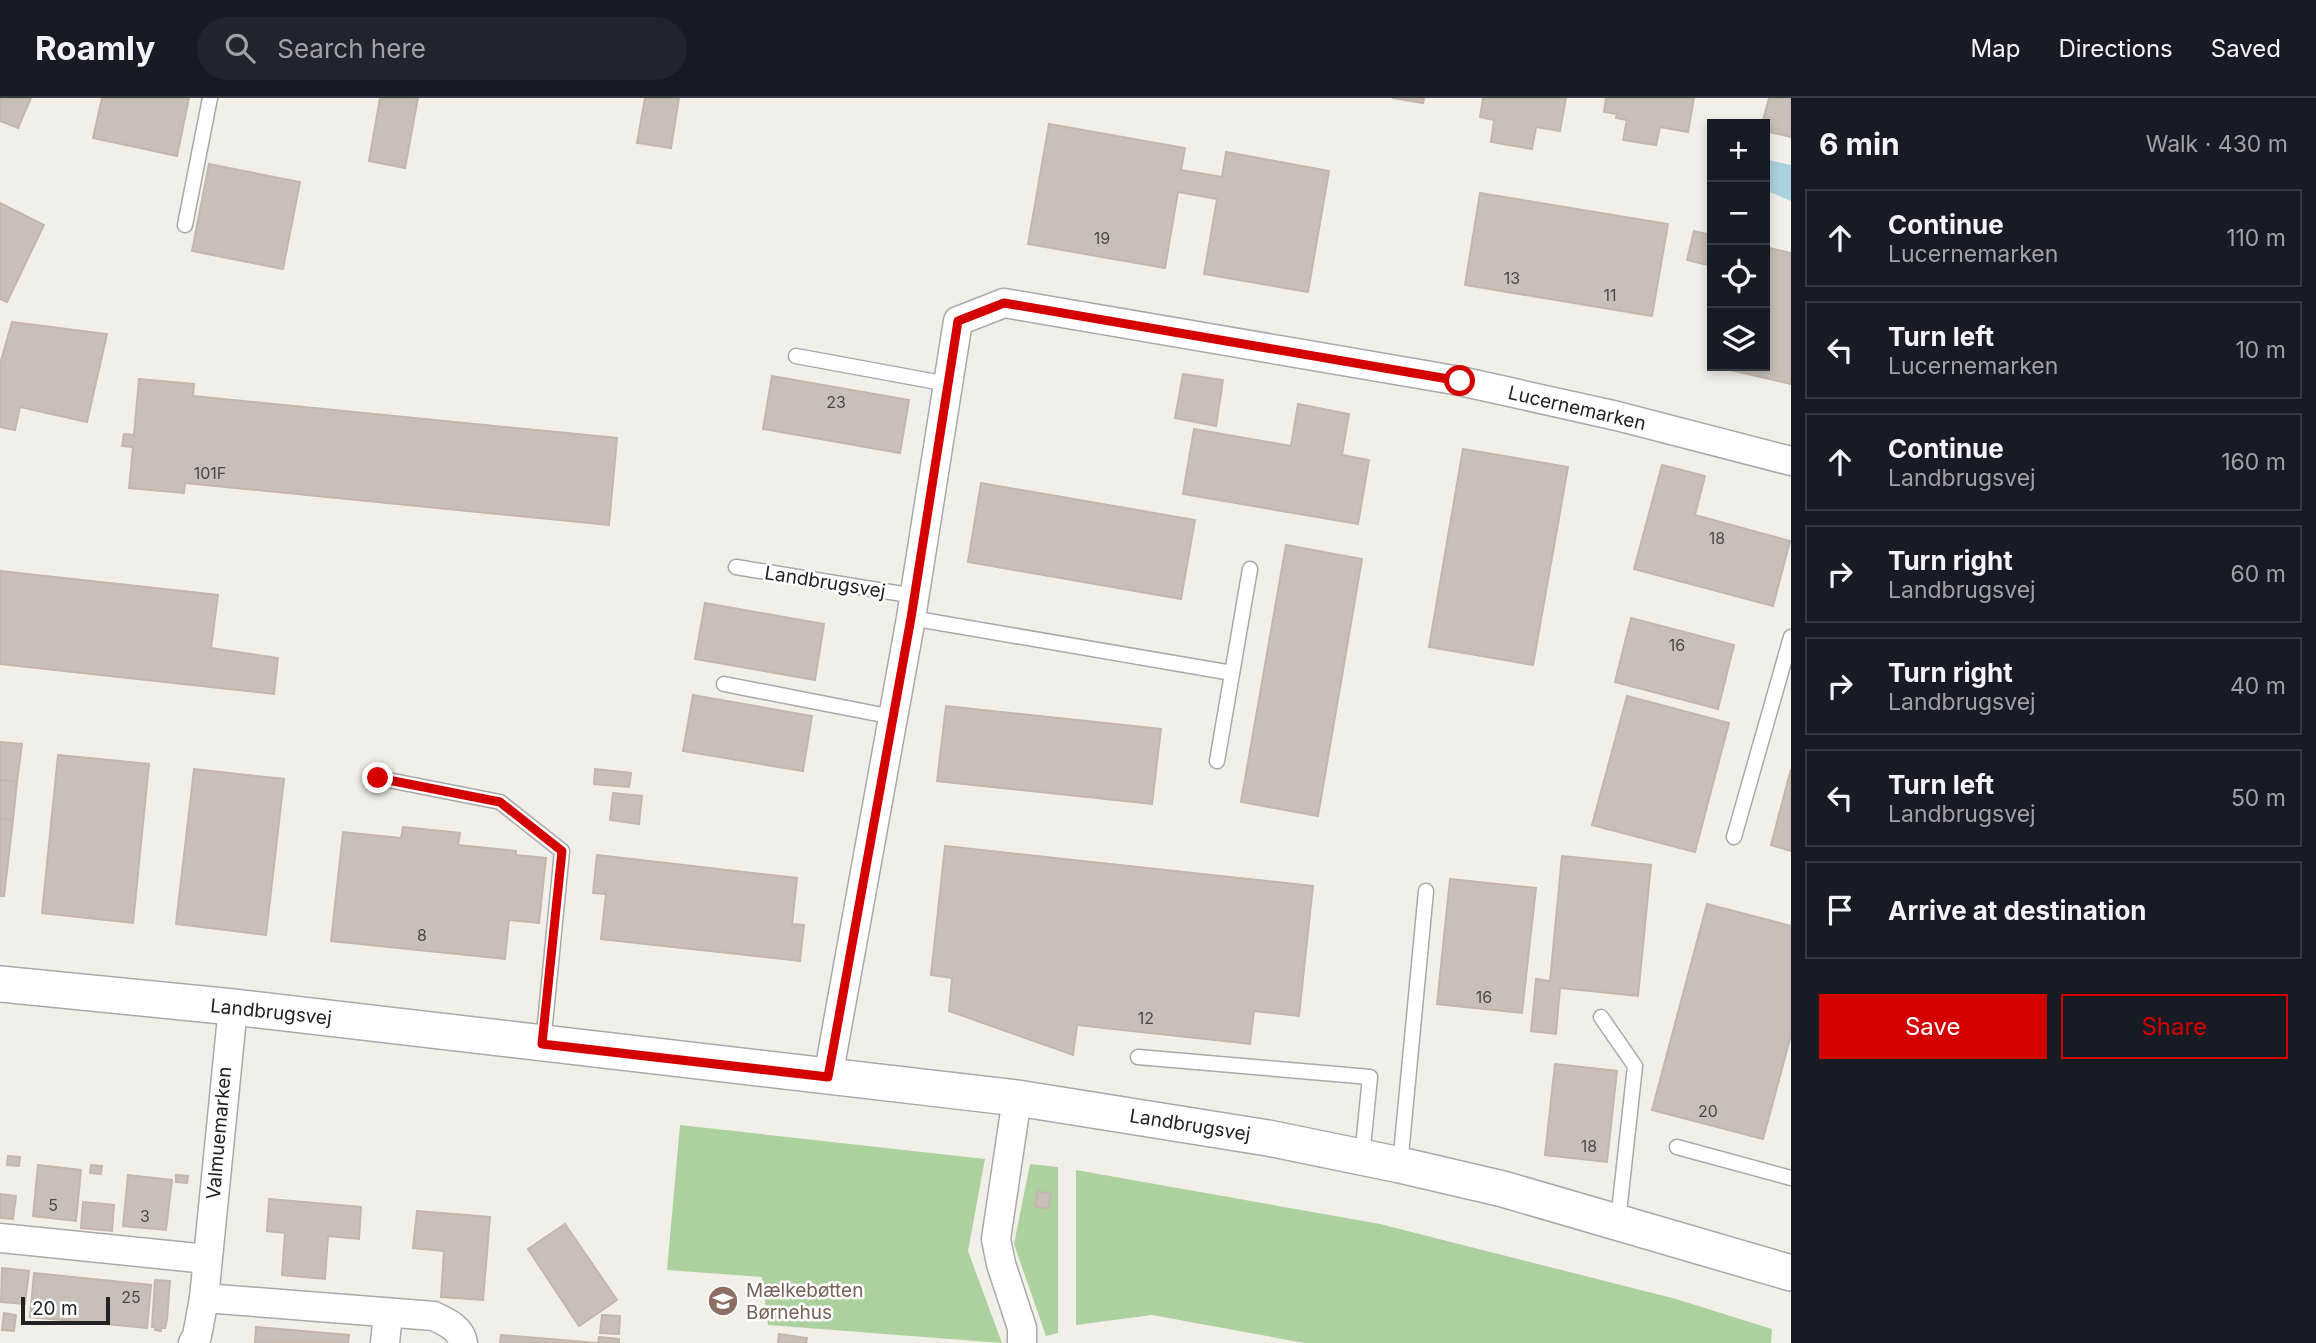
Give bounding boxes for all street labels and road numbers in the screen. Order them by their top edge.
street label: Lucernemarken [1506,381,1648,435]
street label: Landbrugsvej [763,561,887,603]
street label: Landbrugsvej [209,994,333,1030]
street label: Valmuemarken [202,1066,236,1200]
street label: Landbrugsvej [1128,1104,1252,1146]

